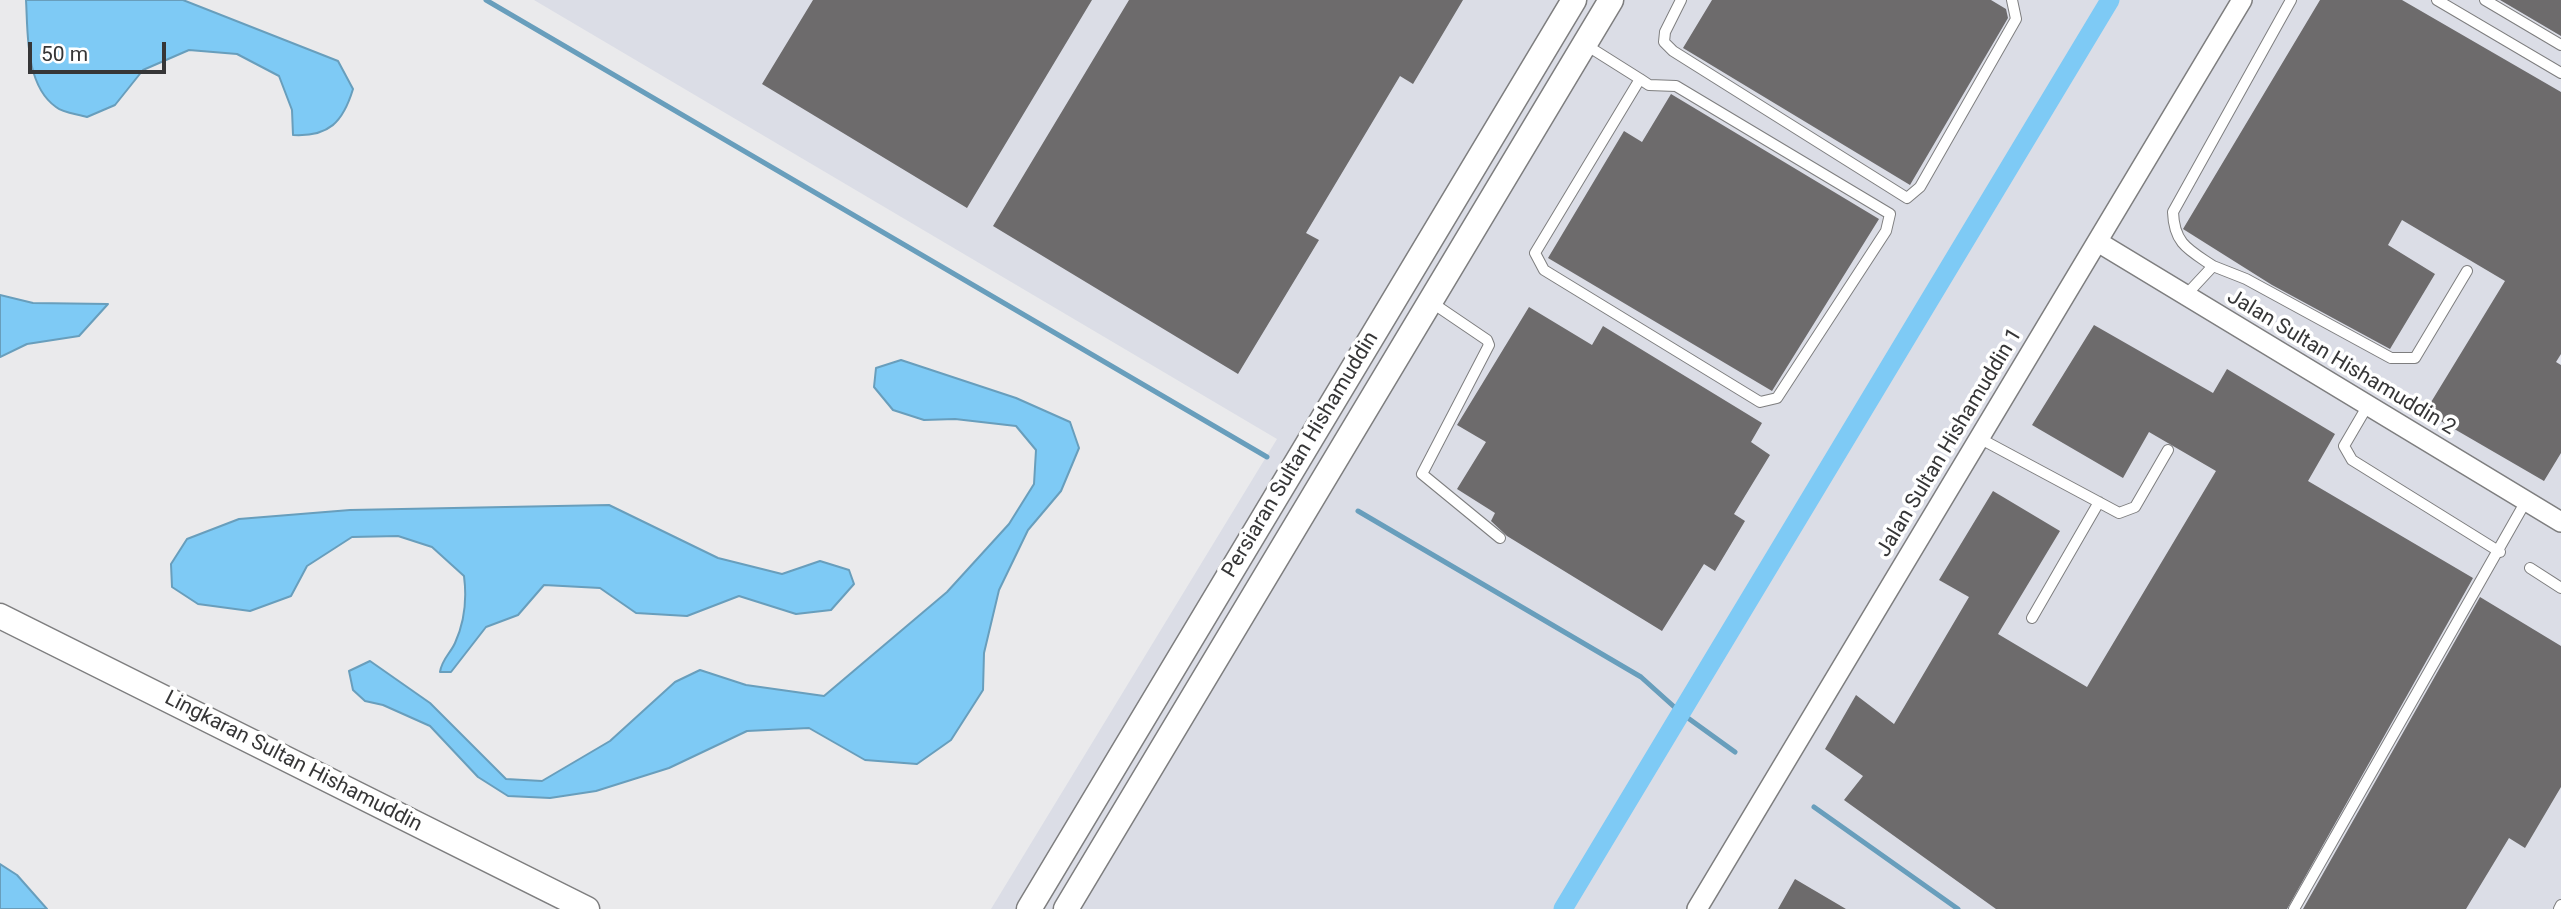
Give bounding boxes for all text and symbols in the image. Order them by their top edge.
scale bar [32,28,170,72]
text: 50 m [41,42,88,66]
street label: Jalan Sultan Hishamuddin 2 [2222,285,2460,441]
street label: Jalan Sultan Hishamuddin 1 [1872,324,2028,562]
street label: Persiaran Sultan Hishamuddin [1218,328,1384,582]
street label: Lingkaran Sultan Hishamuddin [160,686,426,838]

